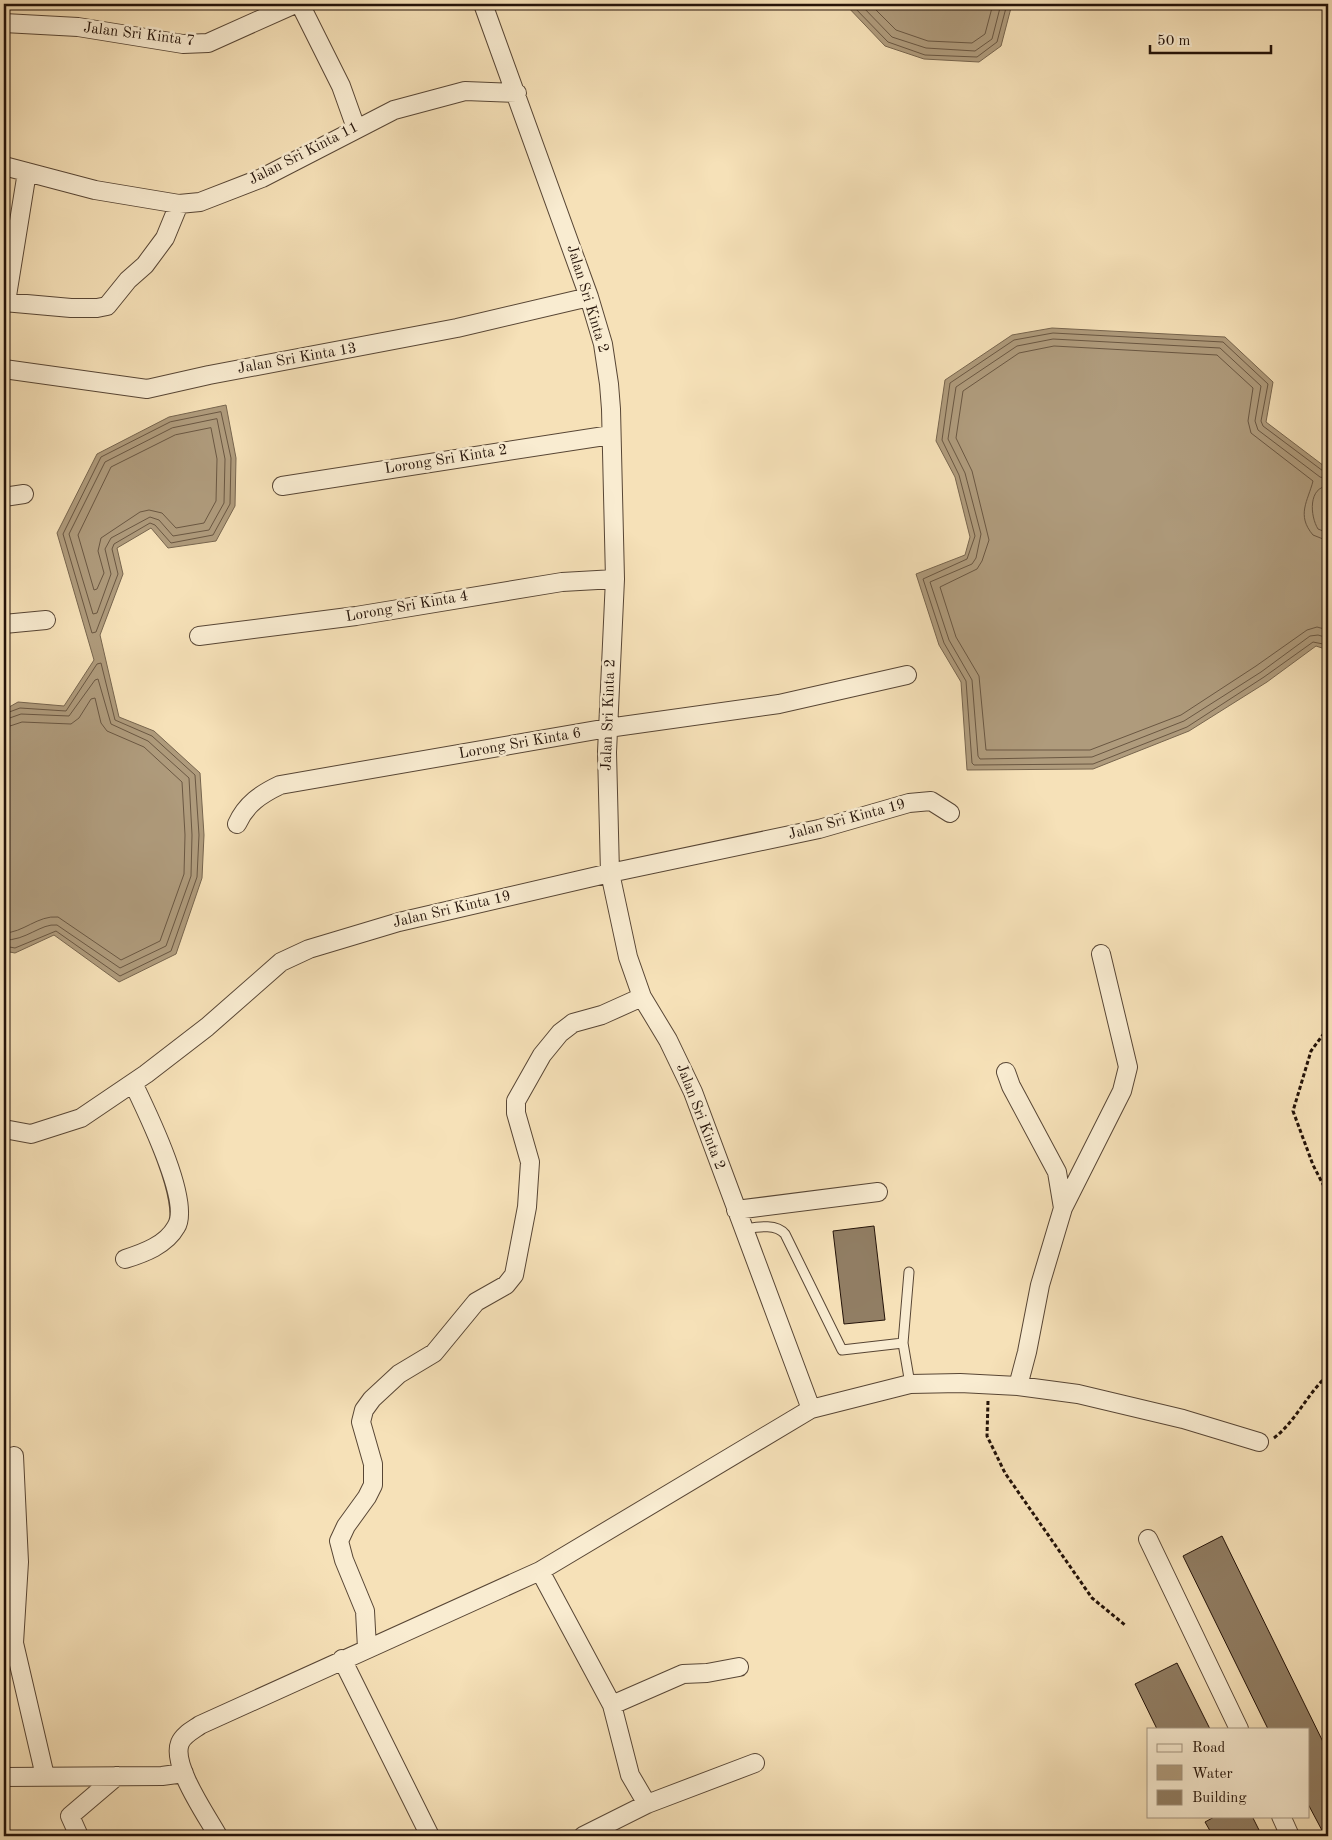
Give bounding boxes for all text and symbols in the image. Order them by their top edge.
street label: Jalan Sri Kinta 7 [82,21,196,49]
scale bar [1150,22,1271,54]
text: 50 m [1157,34,1191,49]
street label: Jalan Sri Kinta 11 [247,120,361,188]
street label: Jalan Sri Kinta 2 [563,243,611,355]
street label: Jalan Sri Kinta 13 [236,341,358,377]
street label: Lorong Sri Kinta 2 [383,443,509,477]
street label: Lorong Sri Kinta 4 [345,589,469,625]
street label: Jalan Sri Kinta 2 [600,659,618,771]
street label: Lorong Sri Kinta 6 [458,726,582,762]
street label: Jalan Sri Kinta 19 [787,797,907,843]
street label: Jalan Sri Kinta 19 [391,889,513,931]
street label: Jalan Sri Kinta 2 [673,1062,727,1172]
legend [1147,1728,1310,1818]
text: Road [1192,1741,1226,1756]
text: Water [1192,1767,1233,1782]
text: Building [1192,1791,1247,1806]

